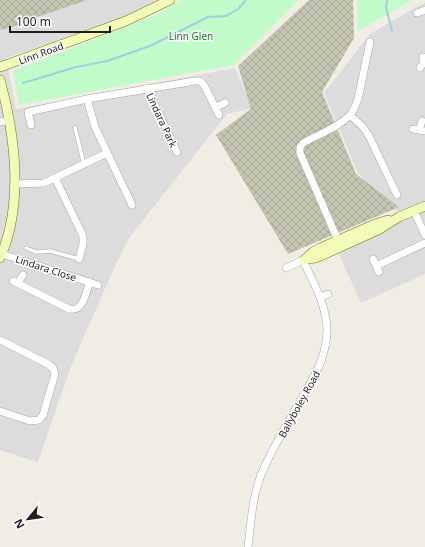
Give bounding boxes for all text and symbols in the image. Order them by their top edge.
scale bar [10,8,110,34]
text: 100 m [16,13,51,30]
park label: Linn Glen [169,29,213,43]
street label: Linn Road [17,38,65,68]
street label: Lindara Park [143,90,181,150]
street label: Lindara Close [14,252,79,285]
street label: Ballyboley Road [275,368,323,440]
north arrow [8,499,48,539]
text: N [10,517,28,532]

